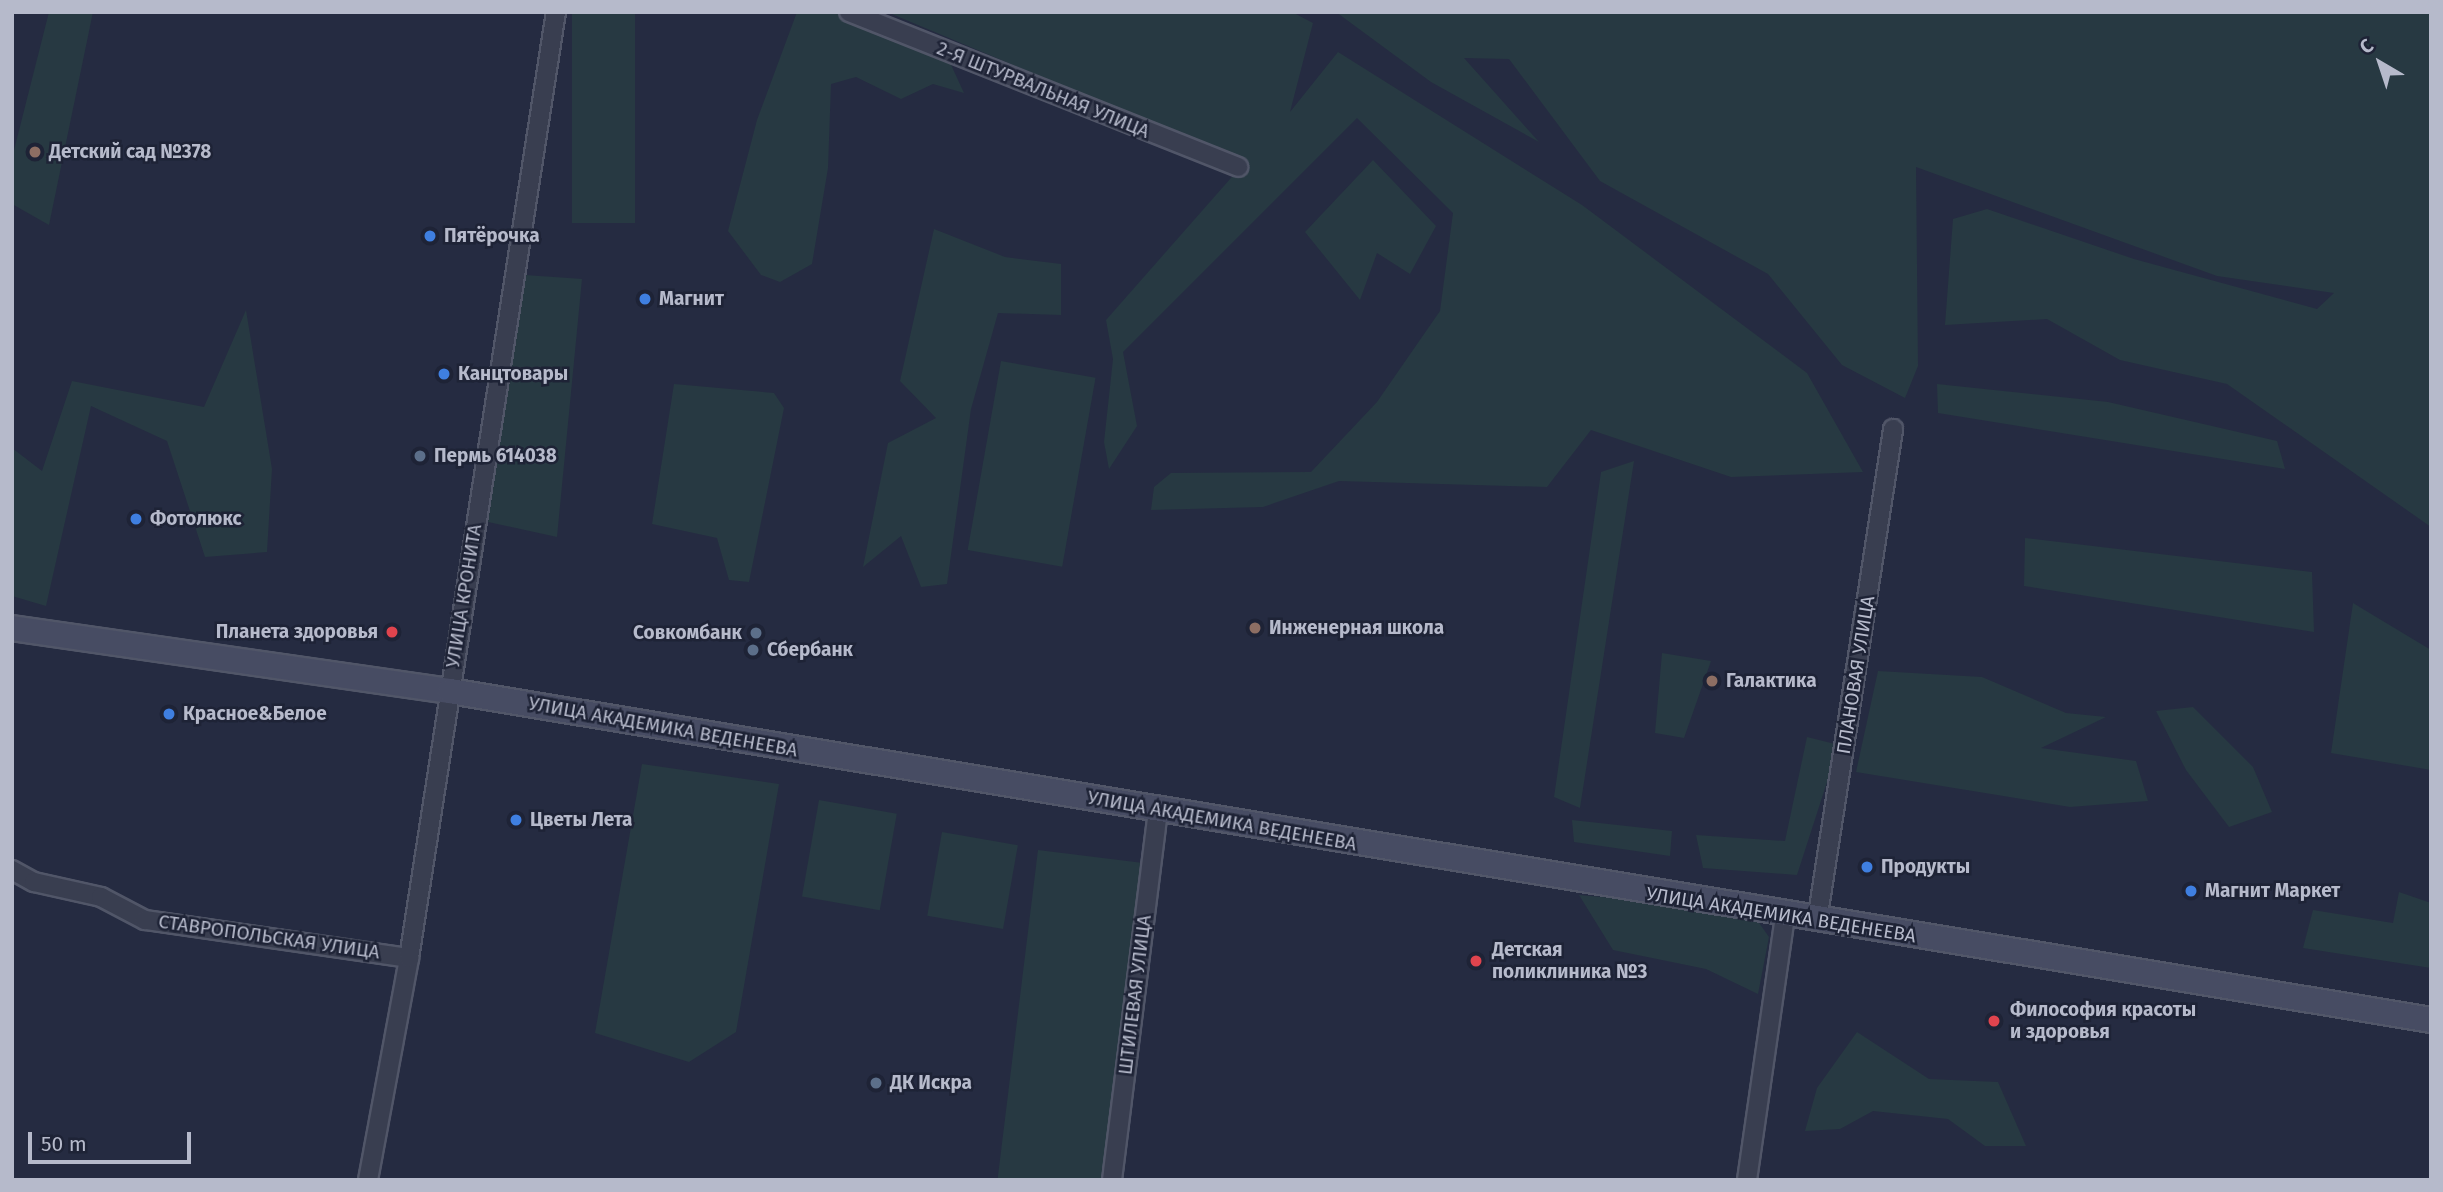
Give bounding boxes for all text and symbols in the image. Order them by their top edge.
north arrow [2345,28,2415,98]
text: С [2355,34,2378,59]
street label: 2-Я ШТУРВАЛЬНАЯ УЛИЦА [933,37,1153,143]
place label: Детский сад №378 [49,141,211,163]
marker: Детский сад №378 [27,144,43,160]
place label: Пятёрочка [444,225,540,247]
marker: Пятёрочка [422,228,438,244]
place label: Магнит [659,288,724,310]
marker: Магнит [637,291,653,307]
place label: Канцтовары [458,363,568,385]
marker: Канцтовары [436,366,452,382]
place label: Пермь 614038 [434,445,557,467]
marker: Пермь 614038 [412,448,428,464]
place label: Фотолюкс [150,508,242,530]
marker: Фотолюкс [128,511,144,527]
street label: УЛИЦА КРОНИТА [441,523,487,669]
street label: ПЛАНОВАЯ УЛИЦА [1832,594,1880,756]
place label: Инженерная школа [1269,617,1444,639]
marker: Инженерная школа [1247,620,1263,636]
place label: Планета здоровья [216,621,378,643]
place label: Совкомбанк [633,622,742,644]
marker: Планета здоровья [384,624,400,640]
marker: Совкомбанк [748,625,764,641]
place label: Сбербанк [767,639,853,661]
marker: Сбербанк [745,642,761,658]
place label: Галактика [1726,670,1817,692]
marker: Галактика [1704,673,1720,689]
street label: УЛИЦА АКАДЕМИКА ВЕДЕНЕЕВА [527,692,799,762]
place label: Красное&Белое [183,703,327,725]
marker: Красное&Белое [161,706,177,722]
street label: УЛИЦА АКАДЕМИКА ВЕДЕНЕЕВА [1086,786,1358,856]
place label: Цветы Лета [530,809,632,831]
marker: Цветы Лета [508,812,524,828]
place label: Продукты [1881,856,1970,878]
marker: Продукты [1859,859,1875,875]
place label: Магнит Маркет [2205,880,2340,902]
street label: УЛИЦА АКАДЕМИКА ВЕДЕНЕЕВА [1645,882,1917,948]
marker: Магнит Маркет [2183,883,2199,899]
street label: СТАВРОПОЛЬСКАЯ УЛИЦА [157,910,381,964]
street label: ШТИЛЕВАЯ УЛИЦА [1114,914,1156,1076]
place label: Детская поликлиника №3 [1492,939,1647,983]
marker: Детская поликлиника №3 [1466,951,1486,971]
place label: Философия красоты и здоровья [2010,999,2196,1043]
marker: Философия красоты и здоровья [1984,1011,2004,1031]
place label: ДК Искра [890,1072,972,1094]
marker: ДК Искра [868,1075,884,1091]
scale bar [32,1118,194,1162]
text: 50 m [41,1131,87,1157]

